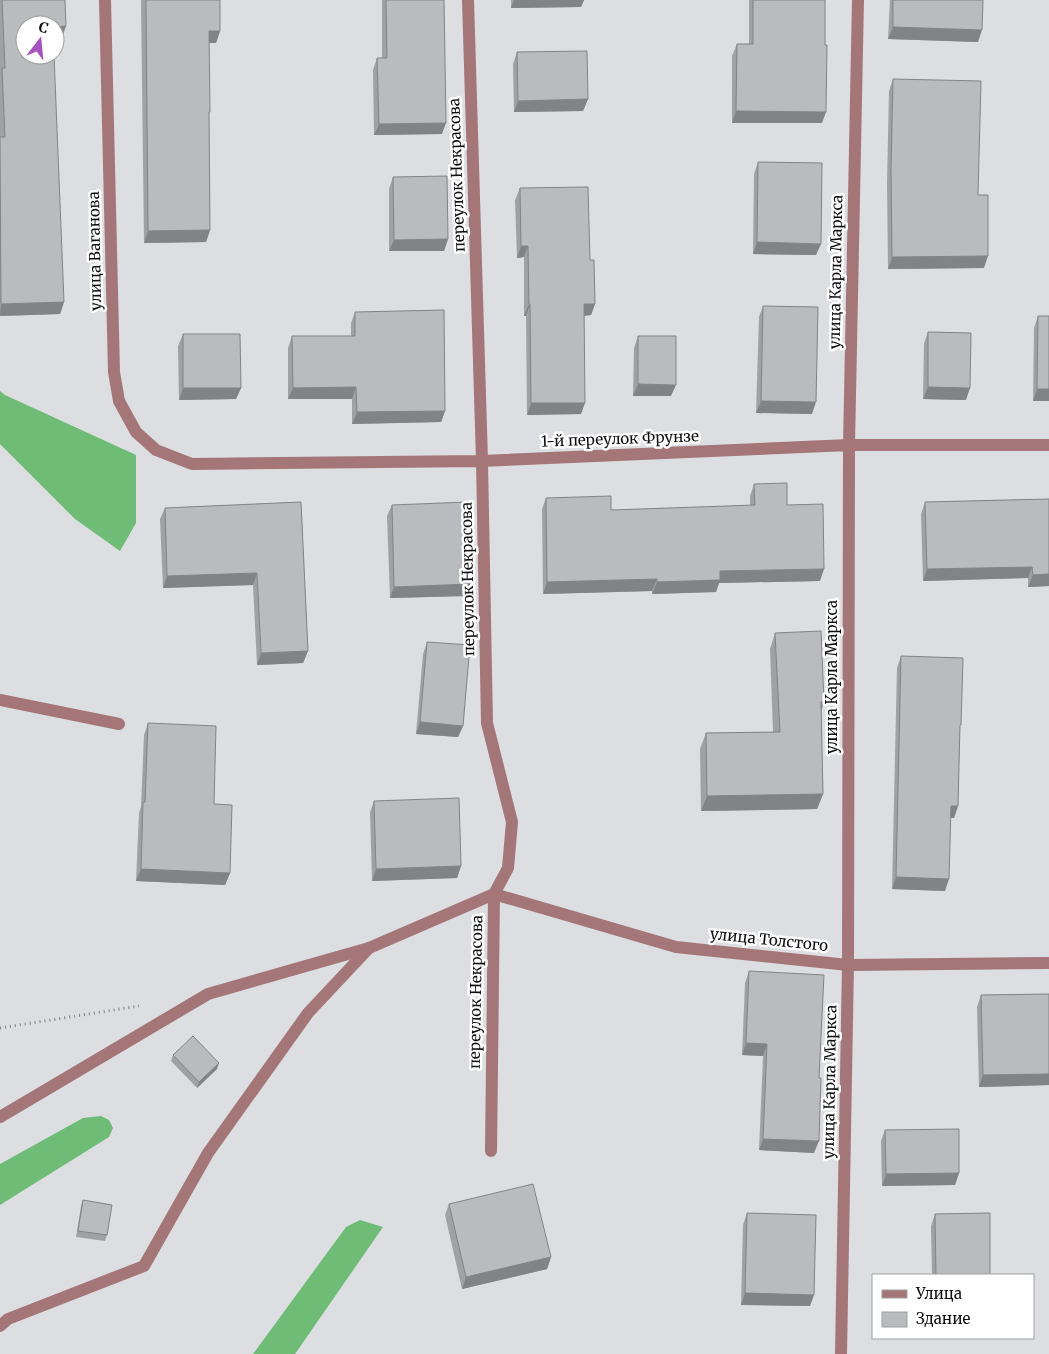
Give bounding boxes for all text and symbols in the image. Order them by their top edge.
north arrow [15,15,65,65]
text: С [37,18,51,37]
street label: переулок Некрасова [444,98,469,252]
street label: улица Ваганова [84,191,105,311]
street label: улица Карла Маркса [825,195,846,349]
street label: 1-й переулок Фрунзе [541,426,699,451]
street label: переулок Некрасова [457,502,478,656]
street label: улица Карла Маркса [822,600,841,754]
street label: переулок Некрасова [465,915,486,1069]
street label: улица Толстого [709,924,829,955]
street label: улица Карла Маркса [819,1005,840,1159]
legend [872,1274,1034,1339]
text: Улица [915,1284,962,1303]
text: Здание [916,1309,970,1328]

